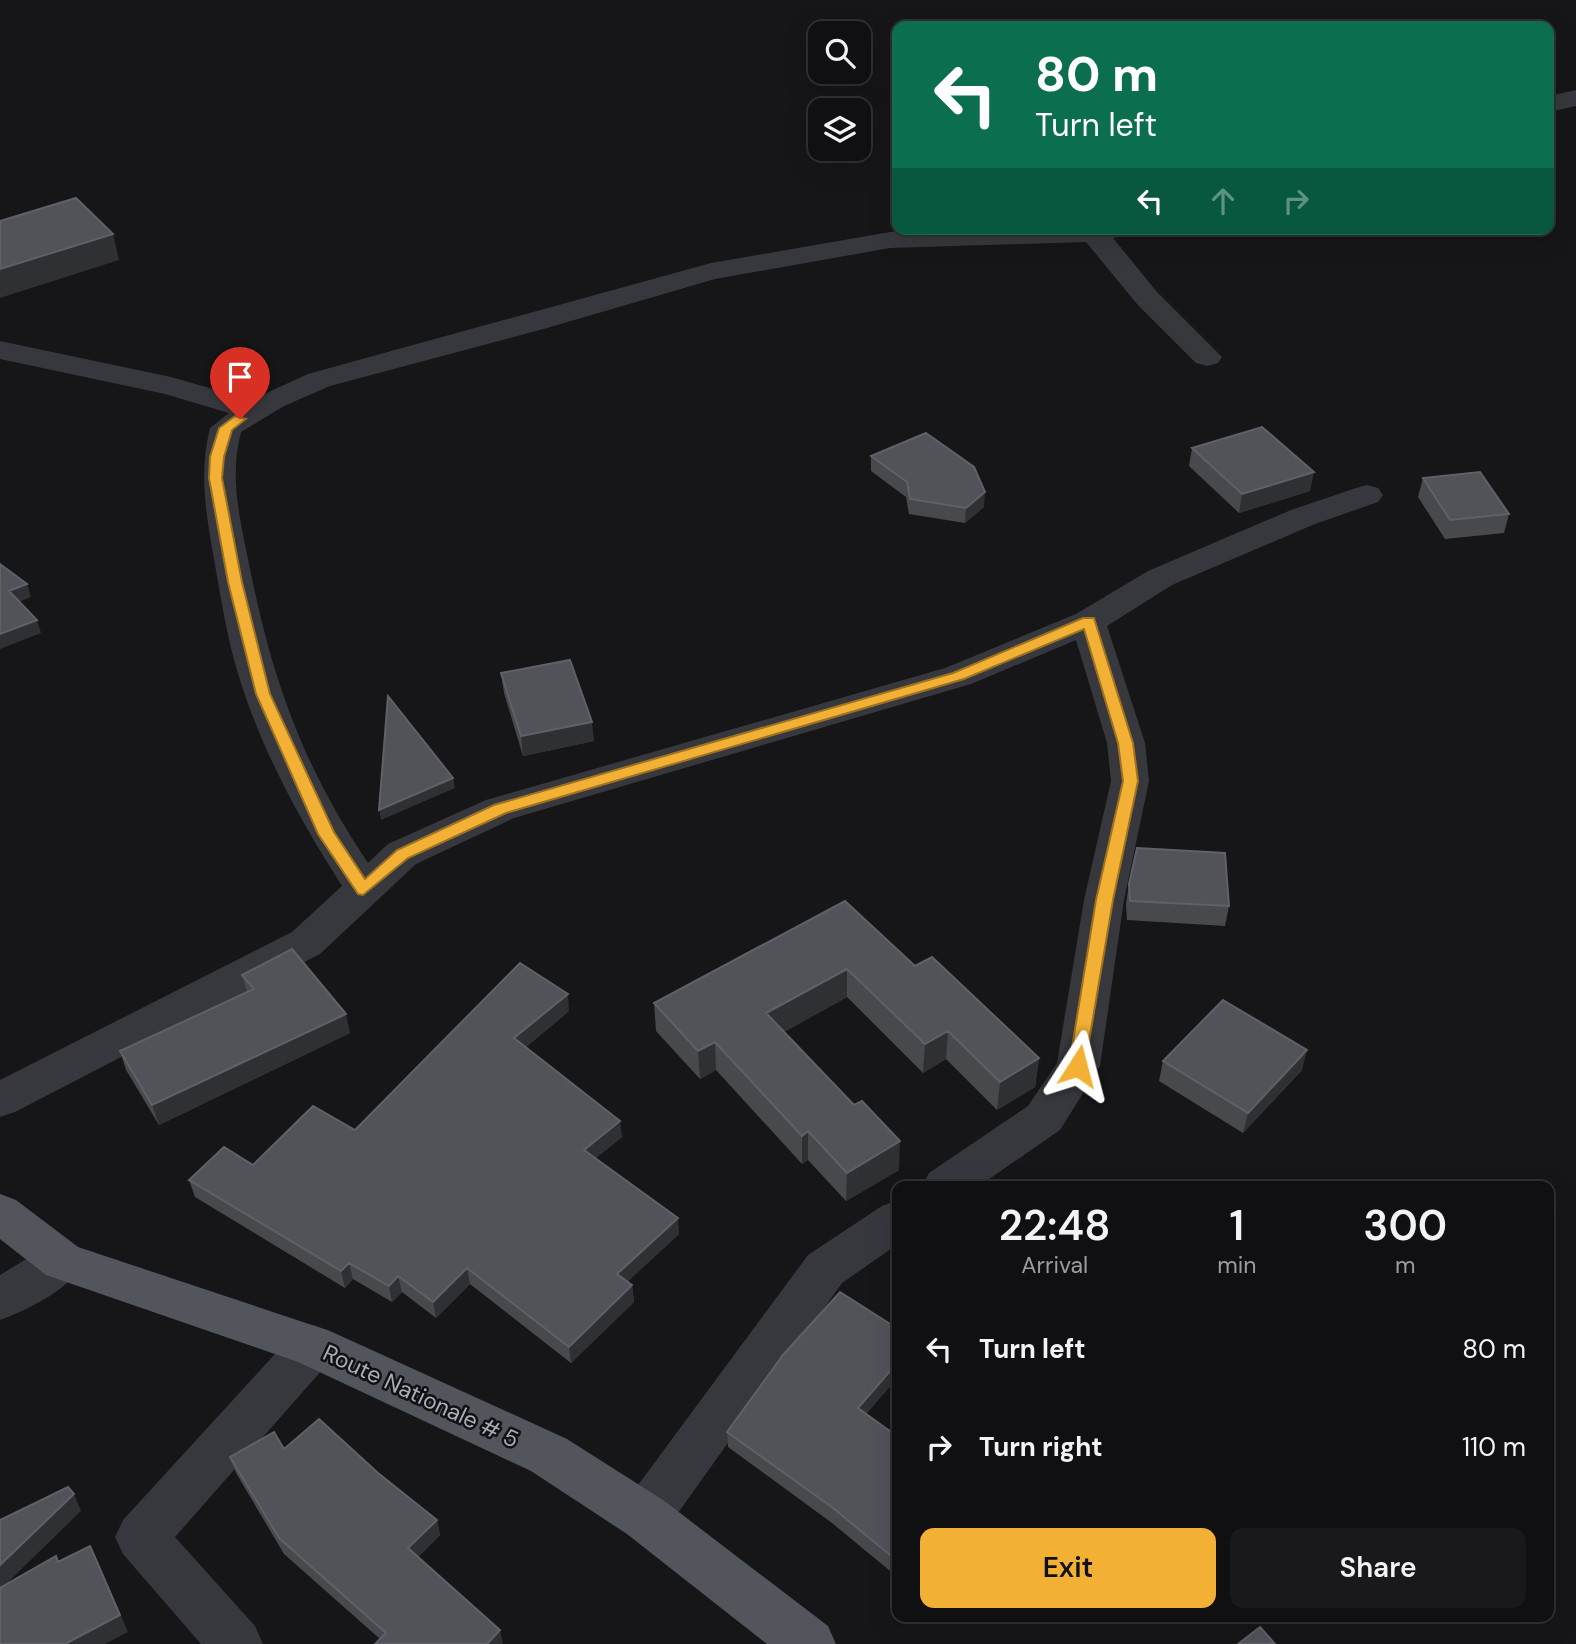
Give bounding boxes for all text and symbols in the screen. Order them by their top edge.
map controls [808,21,871,161]
button: search [808,21,871,84]
text: 80 m [1035,42,1158,106]
icon: left [920,49,1011,140]
button: layers [808,98,871,161]
text: Turn left [1035,104,1157,146]
icon: left [1131,182,1169,220]
icon: ahead [1204,182,1242,220]
icon: right [1277,182,1315,220]
pin [210,347,270,419]
icon: arrive [221,358,259,396]
position arrow [1041,1029,1115,1103]
text: 22:48 [999,1198,1110,1253]
text: 1 [1230,1198,1244,1253]
text: 300 [1363,1198,1447,1253]
text: Arrival [1021,1250,1088,1280]
text: min [1217,1250,1256,1280]
text: m [1395,1250,1415,1280]
icon: left [920,1330,958,1368]
text: Turn left [979,1332,1086,1366]
text: 80 m [1462,1332,1526,1366]
street label: Route Nationale # 5 [318,1337,524,1455]
icon: right [920,1428,958,1466]
text: Turn right [979,1430,1103,1464]
text: 110 m [1462,1430,1526,1464]
button: Exit [920,1528,1216,1608]
button: Share [1230,1528,1526,1608]

